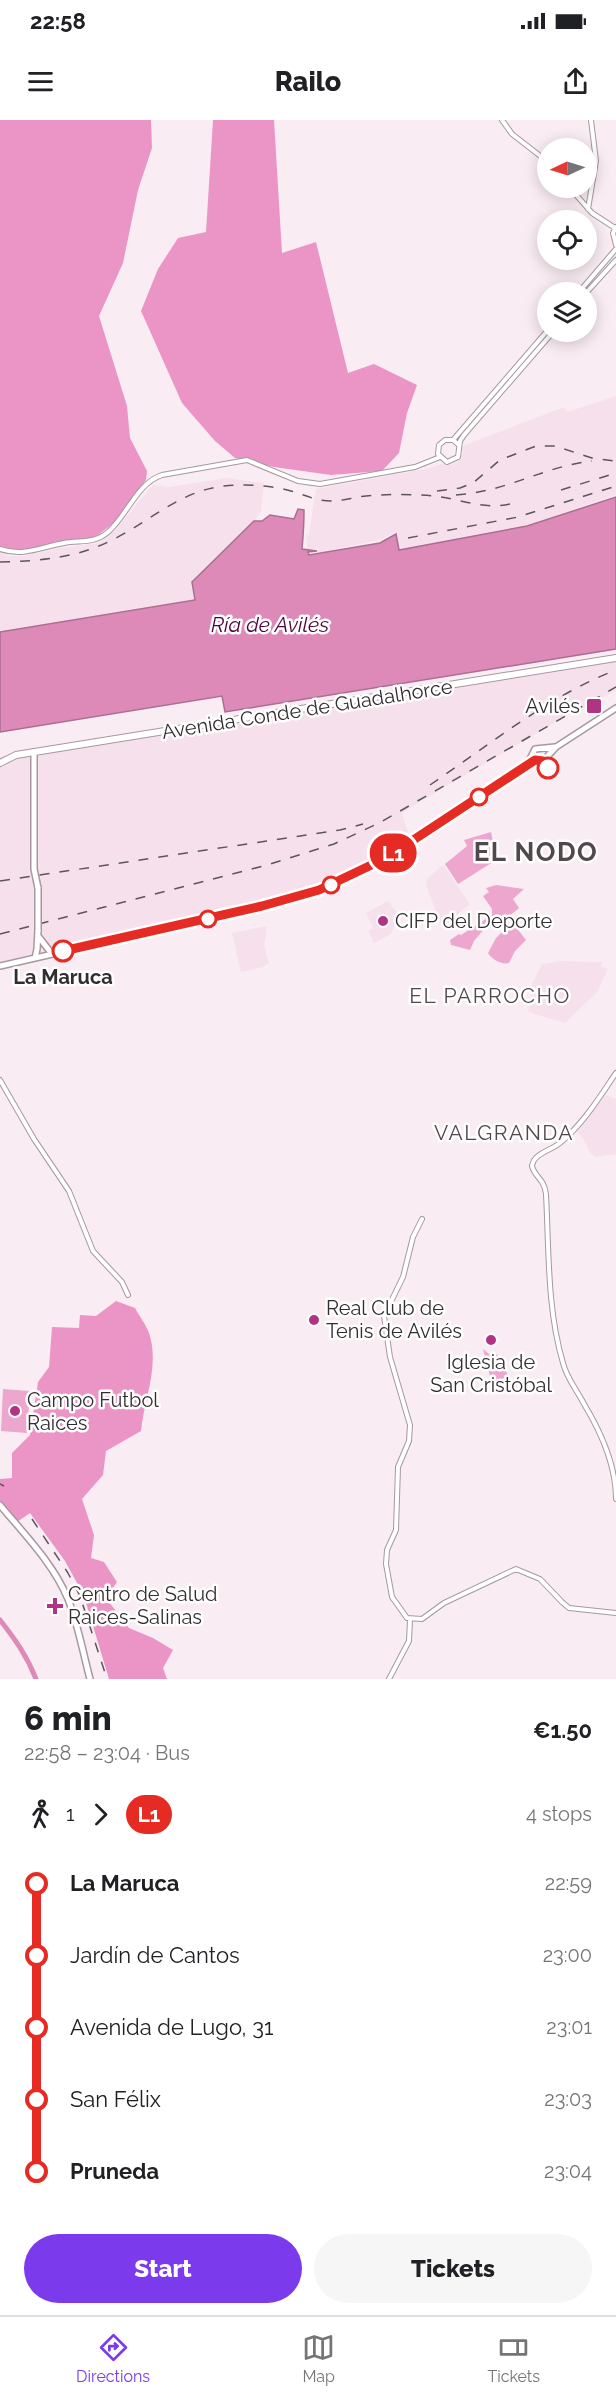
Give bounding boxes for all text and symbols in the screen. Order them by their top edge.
text: 22:58 [30,8,86,34]
icon: menu [24,65,57,98]
icon: share [559,65,592,98]
text: Railo [275,66,341,97]
north arrow [537,138,597,198]
map controls [537,138,597,342]
button: locate [537,210,597,270]
button: layers [537,282,597,342]
water label: Ría de Avilés [211,612,329,637]
street label: Avenida Conde de Guadalhorce [160,674,454,744]
place label: Avilés [525,694,580,718]
marker: Avilés [585,697,603,715]
unlabelled marker [537,757,559,779]
unlabelled marker [470,788,488,806]
line badge: L1 [366,834,420,872]
district label: EL NODO [474,837,598,867]
text: L1 [382,841,404,866]
unlabelled marker [322,876,340,894]
place label: CIFP del Deporte [395,909,552,933]
unlabelled marker [199,910,217,928]
marker: CIFP del Deporte [376,914,390,928]
marker: La Maruca [52,940,74,962]
place label: La Maruca [13,965,113,989]
district label: EL PARROCHO [409,983,571,1008]
district label: VALGRANDA [434,1120,574,1145]
place label: Real Club de Tenis de Avilés [326,1296,462,1343]
marker: Real Club de Tenis de Avilés [307,1313,321,1327]
marker: Iglesia de San Cristóbal [484,1333,498,1347]
place label: Iglesia de San Cristóbal [430,1350,552,1397]
place label: Campo Futbol Raices [27,1388,159,1435]
marker: Campo Futbol Raices [8,1404,22,1418]
place label: Centro de Salud Raices-Salinas [68,1582,218,1629]
marker: Centro de Salud Raices-Salinas [46,1597,64,1615]
text: 6 min [24,1699,112,1738]
text: €1.50 [533,1717,592,1743]
text: 22:58 – 23:04 · Bus [24,1741,190,1765]
icon: walk [24,1798,57,1831]
icon: forward [84,1798,117,1831]
text: 1 [66,1802,75,1826]
text: L1 [138,1802,160,1827]
text: 4 stops [526,1802,592,1826]
text: La Maruca [70,1870,179,1896]
text: 22:59 [545,1871,592,1895]
text: Jardín de Cantos [70,1942,240,1968]
text: 23:00 [543,1943,592,1967]
text: Avenida de Lugo, 31 [70,2014,273,2040]
text: 23:01 [546,2015,592,2039]
text: San Félix [70,2086,161,2112]
text: 23:03 [544,2087,592,2111]
text: Pruneda [70,2158,159,2184]
text: 23:04 [544,2159,592,2183]
button: Start [24,2234,302,2303]
button: Tickets [314,2234,592,2303]
tab: Directions [76,2331,150,2386]
tab: Map [302,2331,335,2386]
tab: Tickets [487,2331,540,2386]

